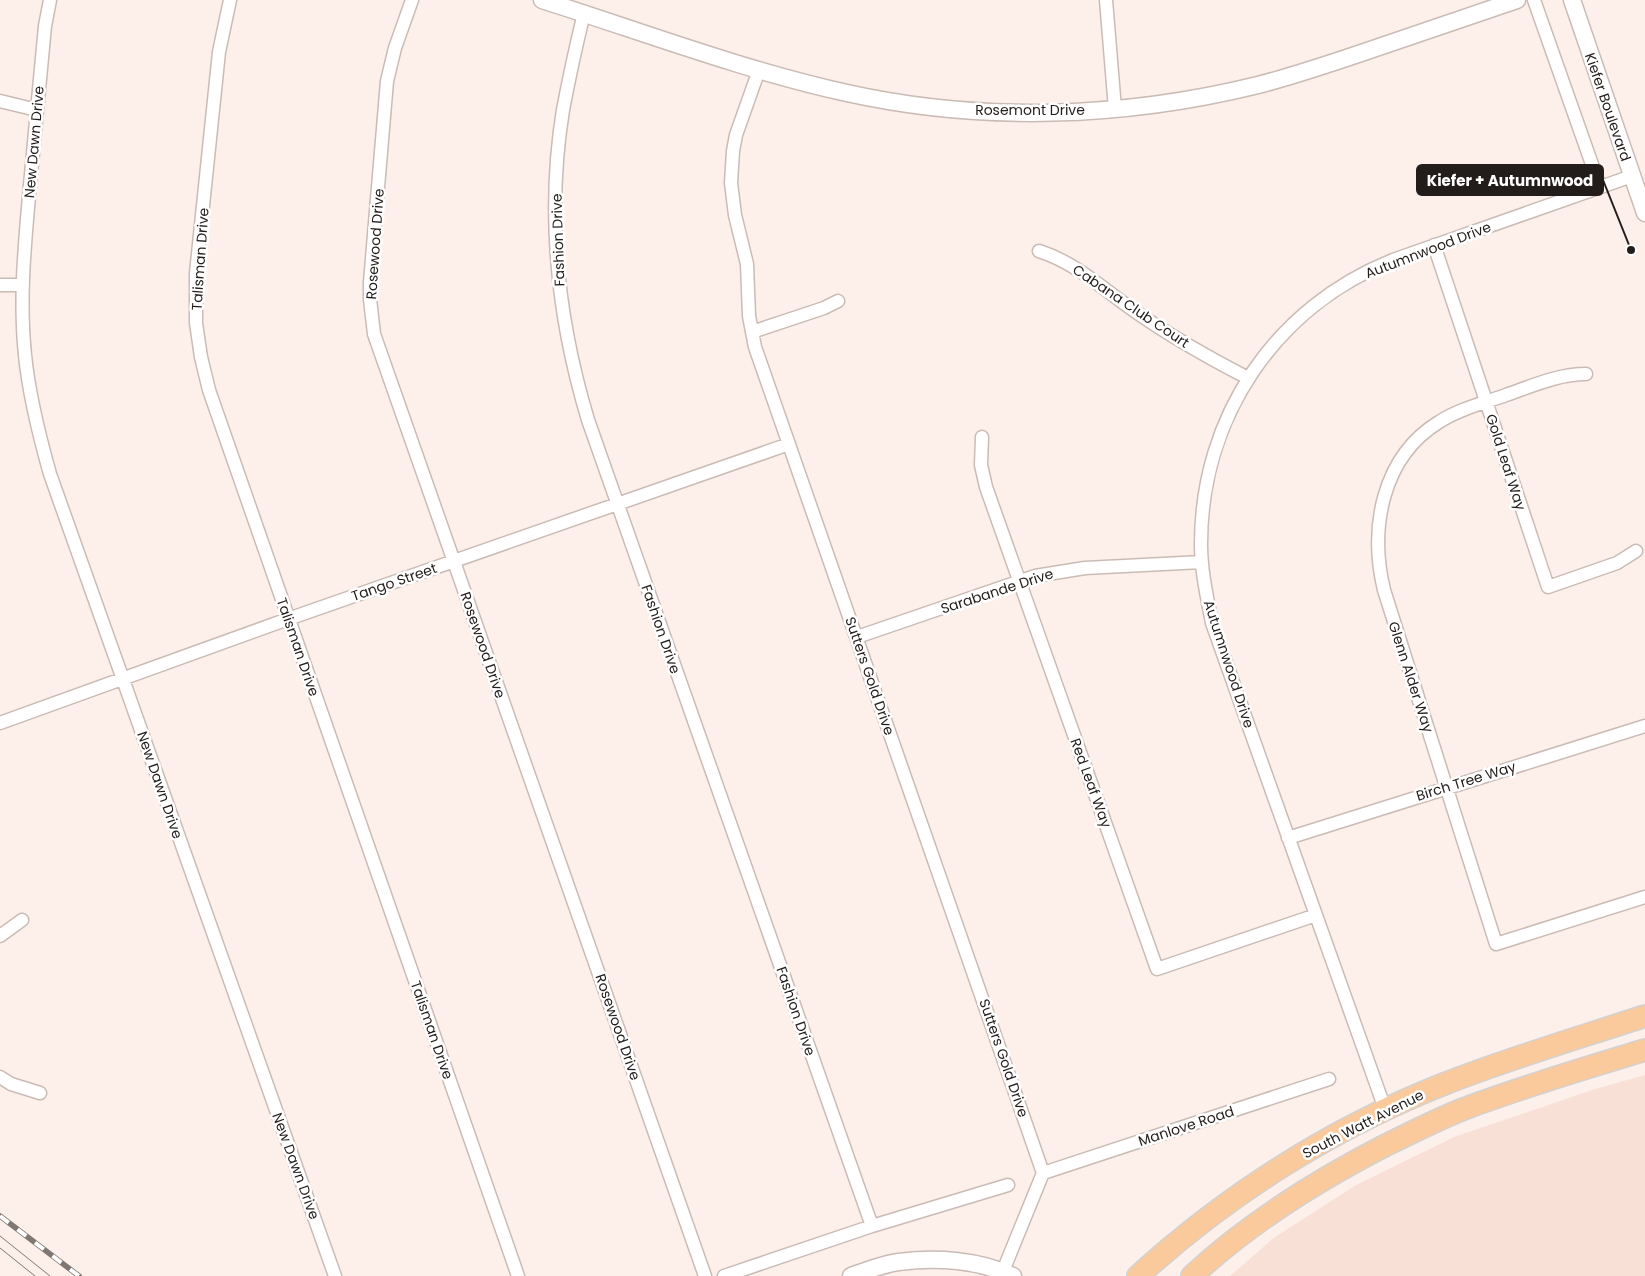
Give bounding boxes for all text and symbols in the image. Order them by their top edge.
street label: Kiefer Boulevard [1580,50,1636,164]
street label: New Dawn Drive [19,85,49,199]
street label: Rosemont Drive [975,100,1085,120]
callout: Kiefer + Autumnwood [1417,165,1603,195]
text: Kiefer + Autumnwood [1427,170,1593,191]
street label: Rosewood Drive [361,188,389,300]
street label: Fashion Drive [546,193,570,287]
street label: Talisman Drive [186,207,214,311]
street label: Autumnwood Drive [1362,217,1494,283]
street label: Cabana Club Court [1069,259,1193,353]
street label: Gold Leaf Way [1481,411,1531,513]
street label: Tango Street [349,558,439,606]
street label: Sarabande Drive [938,563,1056,619]
street label: Fashion Drive [636,582,686,677]
street label: Rosewood Drive [455,589,511,701]
street label: Talisman Drive [272,595,324,699]
street label: Autumnwood Drive [1199,597,1259,731]
street label: Sutters Gold Drive [840,614,900,738]
street label: Glenn Alder Way [1384,619,1438,735]
street label: New Dawn Drive [132,729,188,842]
street label: Red Leaf Way [1066,735,1116,831]
street label: Birch Tree Way [1414,756,1518,806]
street label: Fashion Drive [771,964,821,1059]
street label: Rosewood Drive [590,971,646,1083]
street label: Talisman Drive [406,978,458,1082]
street label: Sutters Gold Drive [974,996,1034,1120]
street label: South Watt Avenue [1299,1085,1427,1163]
street label: Manlove Road [1136,1101,1236,1151]
street label: New Dawn Drive [267,1110,325,1223]

